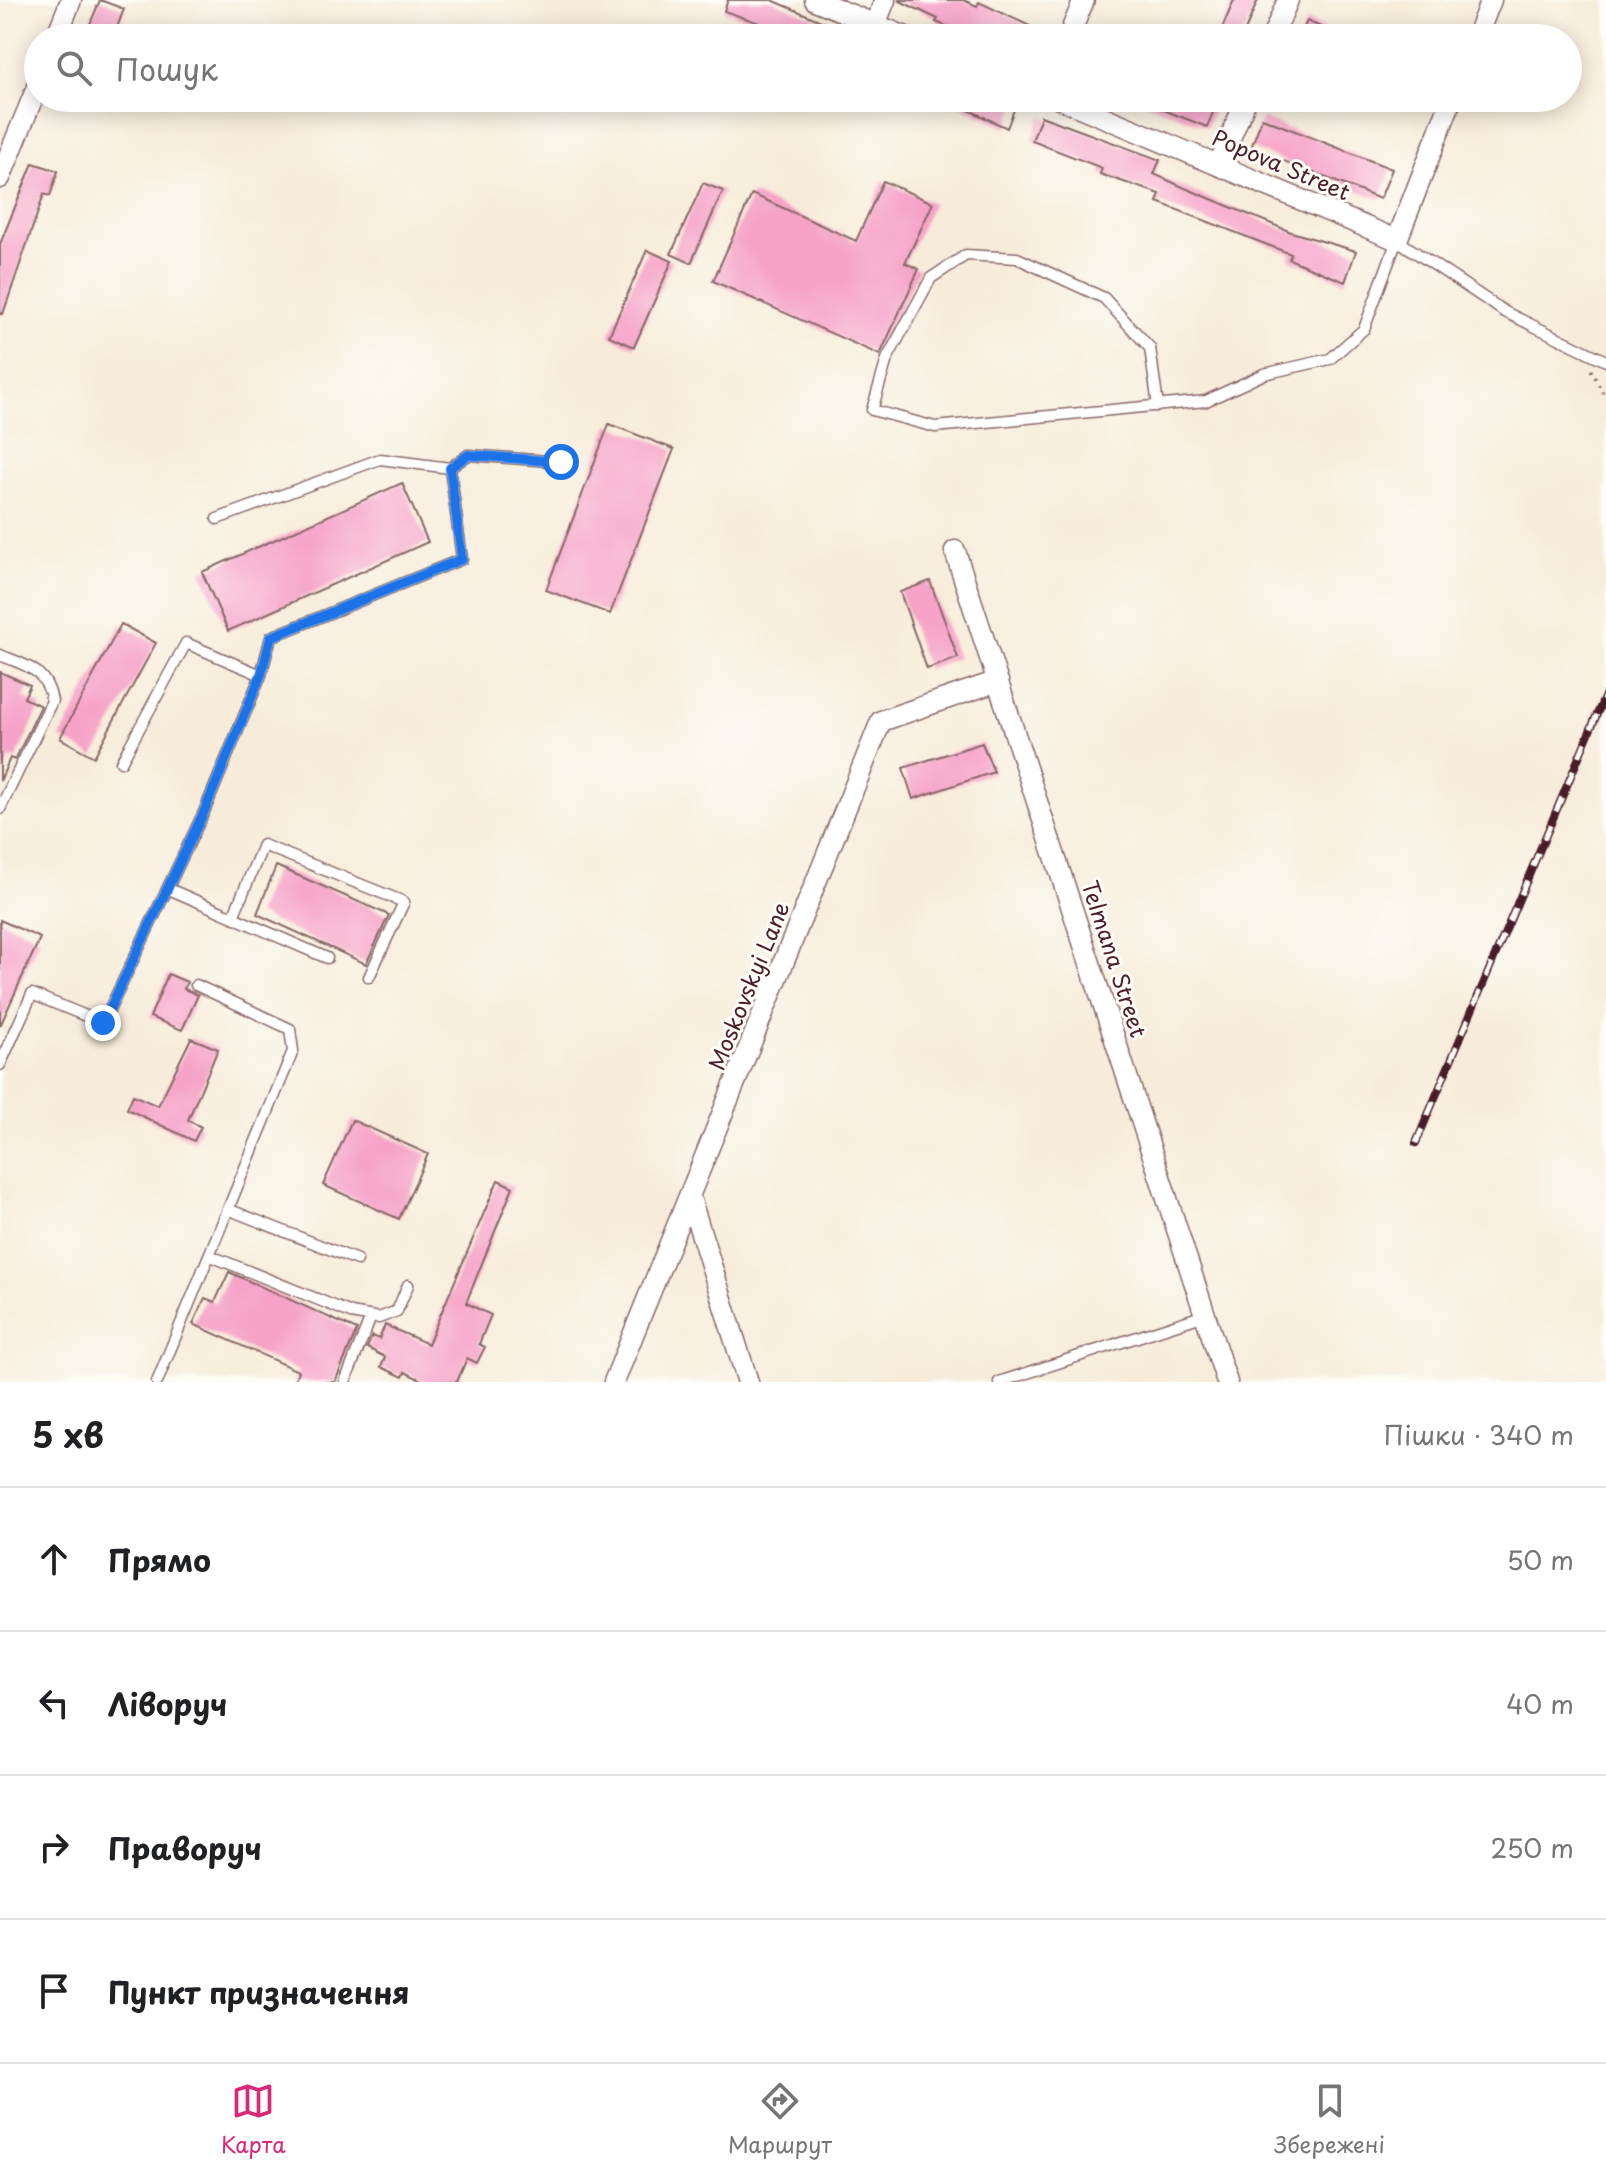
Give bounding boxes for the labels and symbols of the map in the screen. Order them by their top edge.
street label: Popova Street [1208,120,1356,207]
route start [543,444,579,480]
street label: Telmana Street [1075,876,1156,1041]
street label: Moskovskyi Lane [699,896,796,1075]
route end [85,1005,121,1041]

